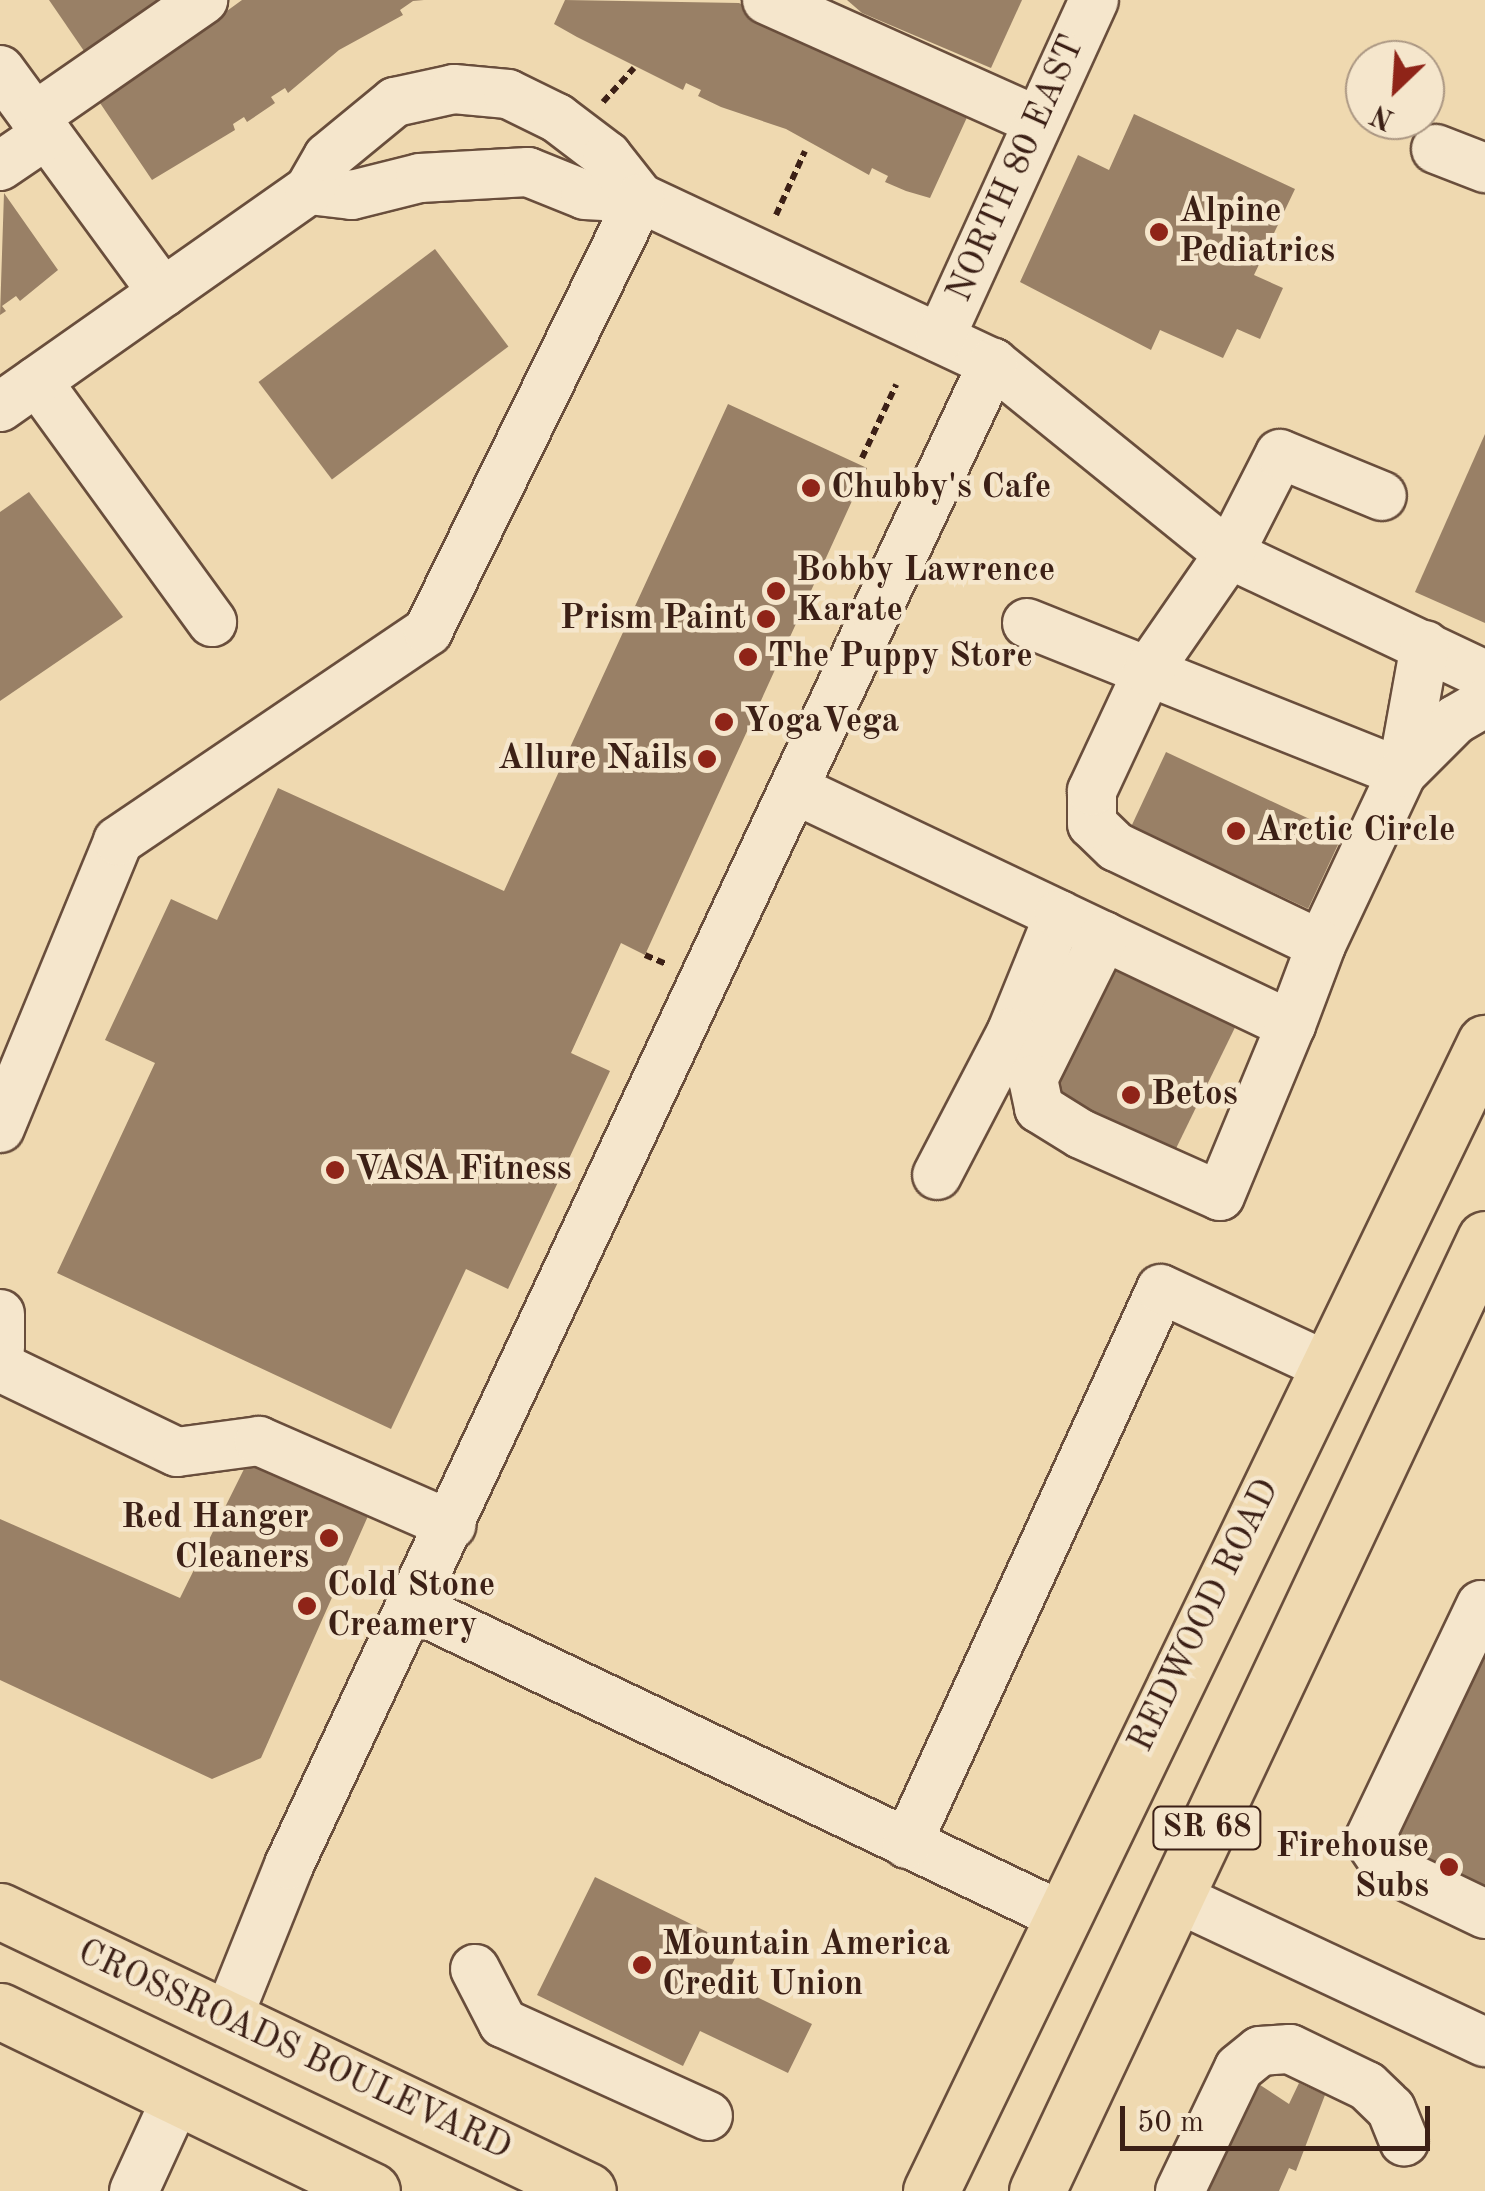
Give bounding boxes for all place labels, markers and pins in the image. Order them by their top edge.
place label: Alpine Pediatrics [1179,191,1335,273]
marker: Alpine Pediatrics [1148,221,1170,243]
place label: Chubby's Cafe [831,467,1051,509]
marker: Chubby's Cafe [800,477,822,499]
place label: Bobby Lawrence Karate [796,550,1055,632]
marker: Bobby Lawrence Karate [765,580,787,602]
place label: Prism Paint [560,598,746,640]
marker: Prism Paint [755,608,777,630]
place label: The Puppy Store [768,636,1033,678]
marker: The Puppy Store [737,646,759,668]
place label: YogaVega [744,701,899,743]
marker: YogaVega [713,711,735,733]
place label: Allure Nails [498,738,687,780]
marker: Allure Nails [696,748,718,770]
place label: Arctic Circle [1256,810,1456,852]
marker: Arctic Circle [1225,820,1247,842]
place label: Betos [1151,1074,1238,1116]
marker: Betos [1120,1084,1142,1106]
place label: VASA Fitness [355,1149,572,1191]
marker: VASA Fitness [324,1159,346,1181]
place label: Red Hanger Cleaners [121,1497,309,1579]
marker: Red Hanger Cleaners [318,1527,340,1549]
place label: Cold Stone Creamery [327,1565,495,1647]
marker: Cold Stone Creamery [296,1595,318,1617]
place label: Firehouse Subs [1275,1826,1429,1908]
marker: Firehouse Subs [1438,1856,1460,1878]
place label: Mountain America Credit Union [662,1924,950,2006]
marker: Mountain America Credit Union [631,1954,653,1976]

